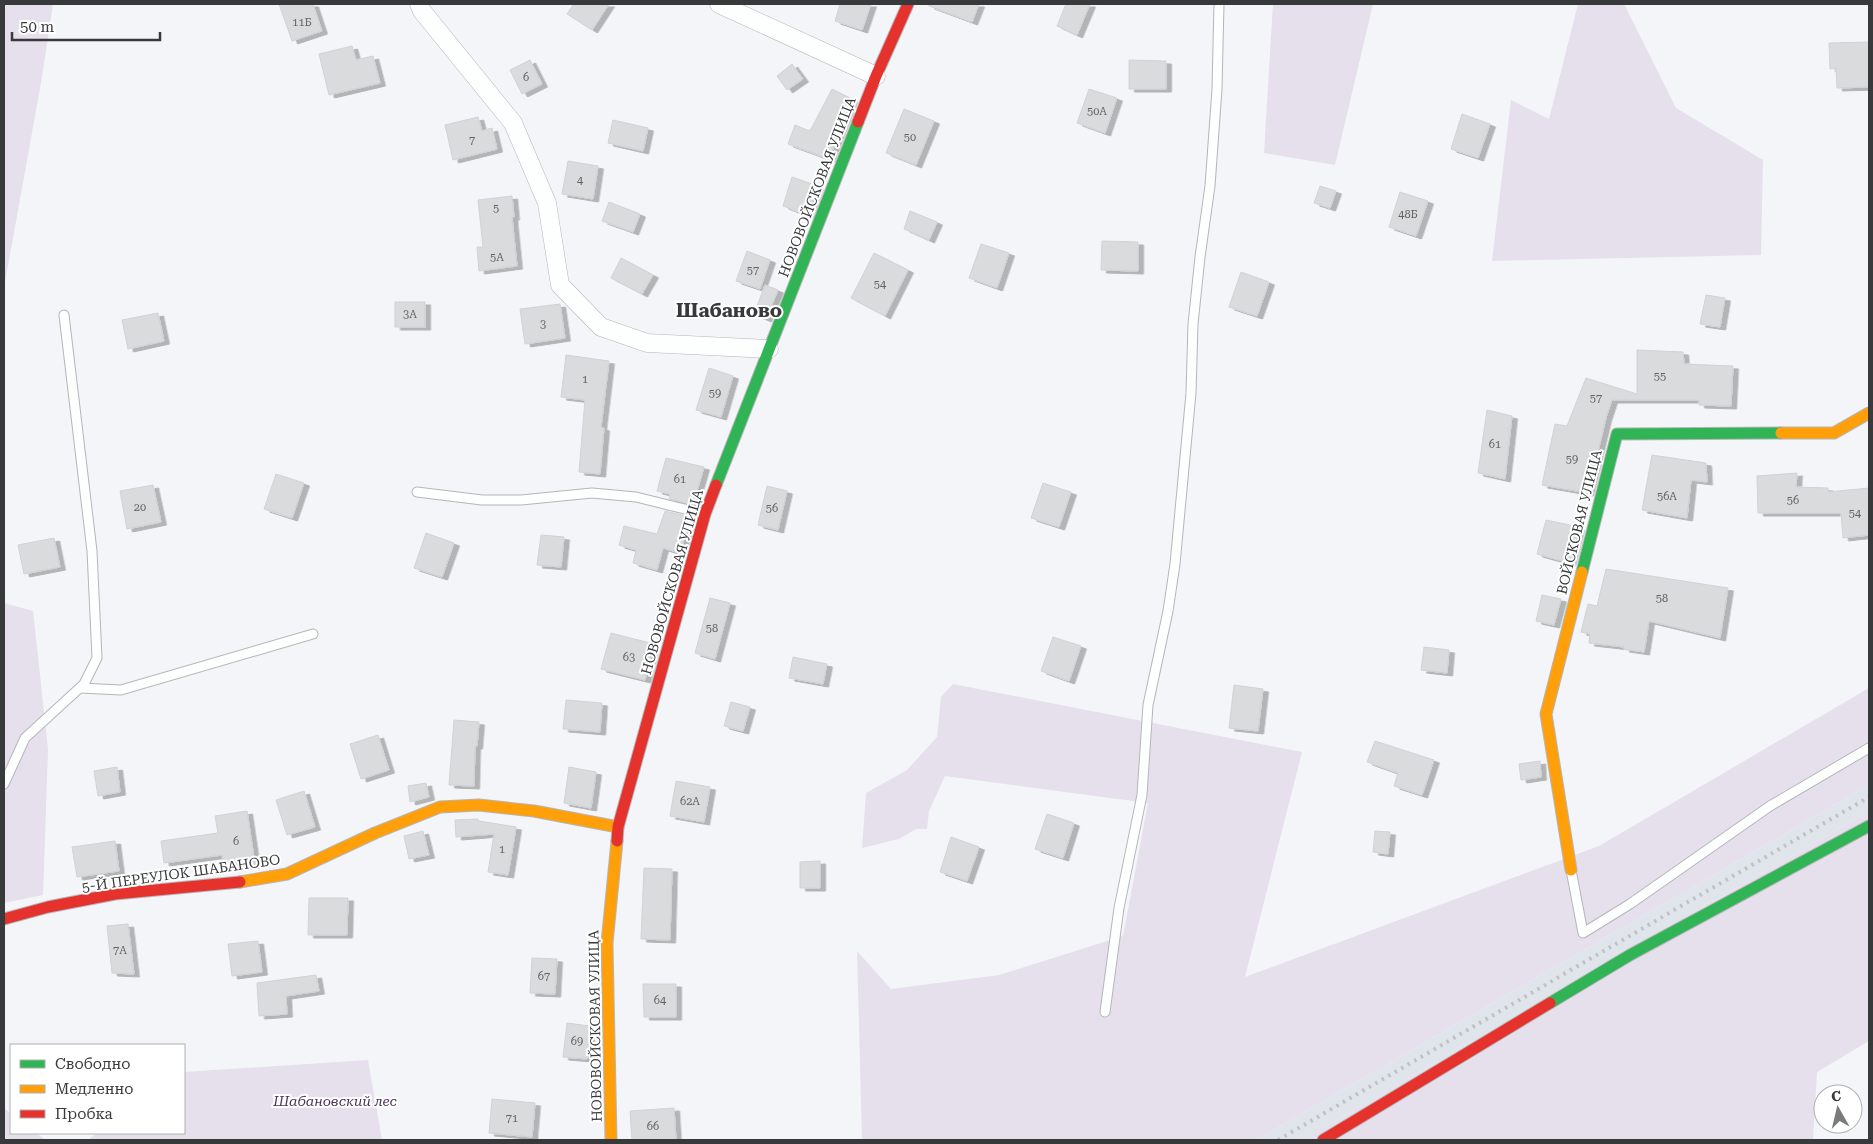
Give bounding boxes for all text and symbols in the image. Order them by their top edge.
scale bar [12,10,160,42]
house number: 11Б [292,16,312,29]
text: 50 m [20,18,55,36]
house number: 6 [523,71,529,84]
street label: НОВОВОЙСКОВАЯ УЛИЦА [775,94,859,279]
house number: 50А [1087,105,1107,118]
house number: 50 [904,131,916,144]
house number: 7 [469,134,475,147]
house number: 4 [577,174,584,187]
house number: 5 [493,202,499,215]
house number: 48Б [1398,208,1418,221]
house number: 5А [490,251,504,264]
house number: 57 [747,264,759,277]
house number: 54 [874,278,887,291]
district label: Шабаново [676,299,782,322]
house number: 3А [403,308,417,321]
house number: 3 [540,318,546,331]
house number: 55 [1654,370,1666,383]
house number: 1 [582,373,588,386]
house number: 59 [709,387,721,400]
house number: 57 [1590,392,1602,405]
house number: 61 [1489,438,1501,451]
street label: ВОЙСКОВАЯ УЛИЦА [1553,448,1605,596]
house number: 59 [1566,453,1578,466]
house number: 61 [674,473,686,486]
street label: НОВОВОЙСКОВАЯ УЛИЦА [638,487,706,676]
house number: 56А [1657,490,1677,503]
house number: 56 [1787,494,1799,507]
house number: 20 [134,501,146,514]
house number: 56 [766,502,778,515]
house number: 54 [1849,507,1862,520]
house number: 58 [1656,592,1668,605]
house number: 58 [706,622,718,635]
house number: 63 [623,651,635,664]
house number: 62А [680,795,700,808]
house number: 6 [233,835,239,848]
house number: 1 [499,843,505,856]
street label: 5-Й ПЕРЕУЛОК ШАБАНОВО [81,851,281,895]
street label: НОВОВОЙСКОВАЯ УЛИЦА [585,930,605,1122]
house number: 7А [113,944,127,957]
house number: 67 [538,970,550,983]
house number: 64 [654,994,667,1007]
house number: 69 [571,1035,583,1048]
legend [10,1044,185,1134]
text: Свободно [55,1055,130,1073]
text: Медленно [55,1080,134,1098]
north arrow [1813,1084,1863,1134]
text: С [1830,1087,1842,1105]
park label: Шабановский лес [272,1093,398,1109]
text: Пробка [55,1105,113,1123]
house number: 71 [506,1112,518,1125]
house number: 66 [647,1120,659,1133]

